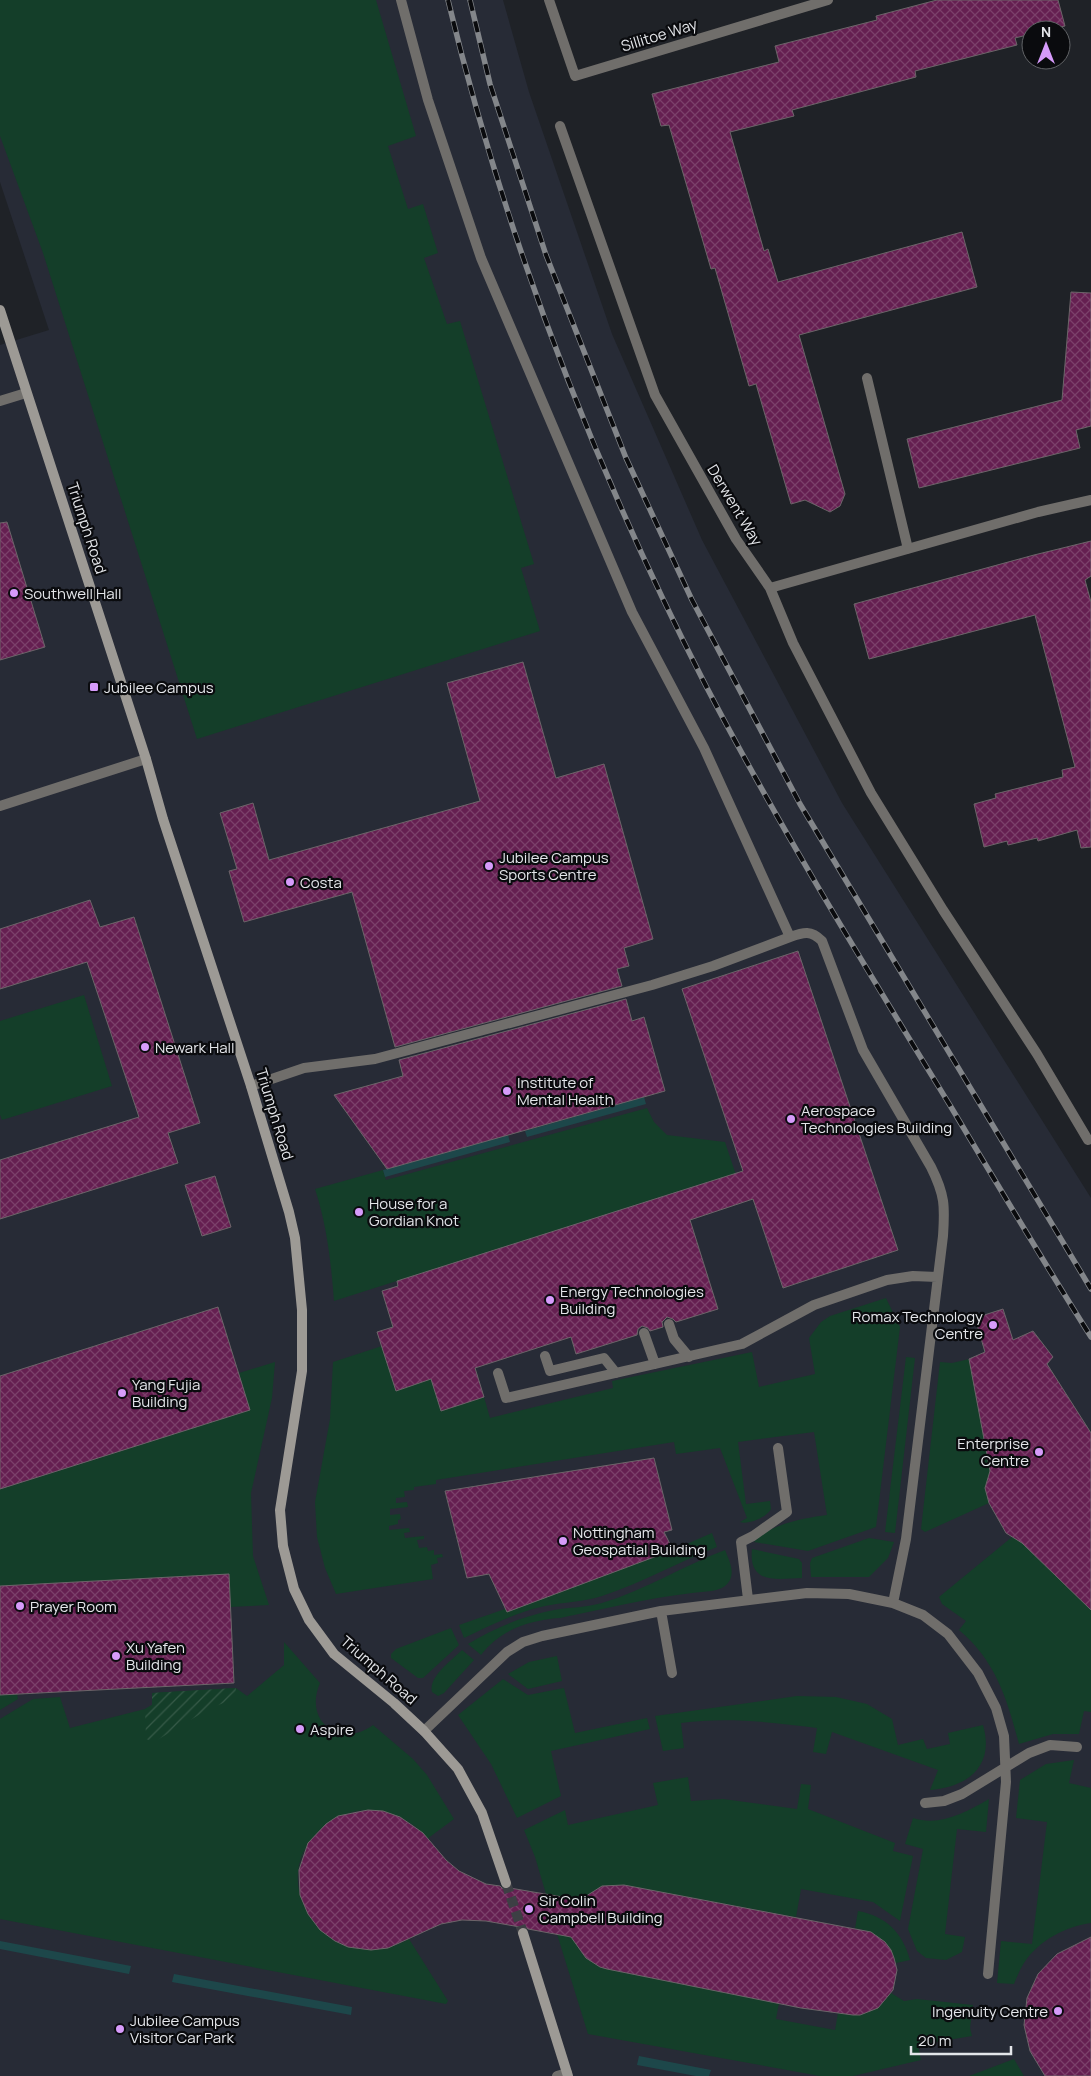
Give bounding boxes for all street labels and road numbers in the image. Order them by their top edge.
street label: Sillitoe Way [618,13,700,57]
street label: Derwent Way [703,461,767,550]
street label: Triumph Road [62,480,112,576]
street label: Triumph Road [251,1065,299,1163]
street label: Triumph Road [336,1631,422,1709]

